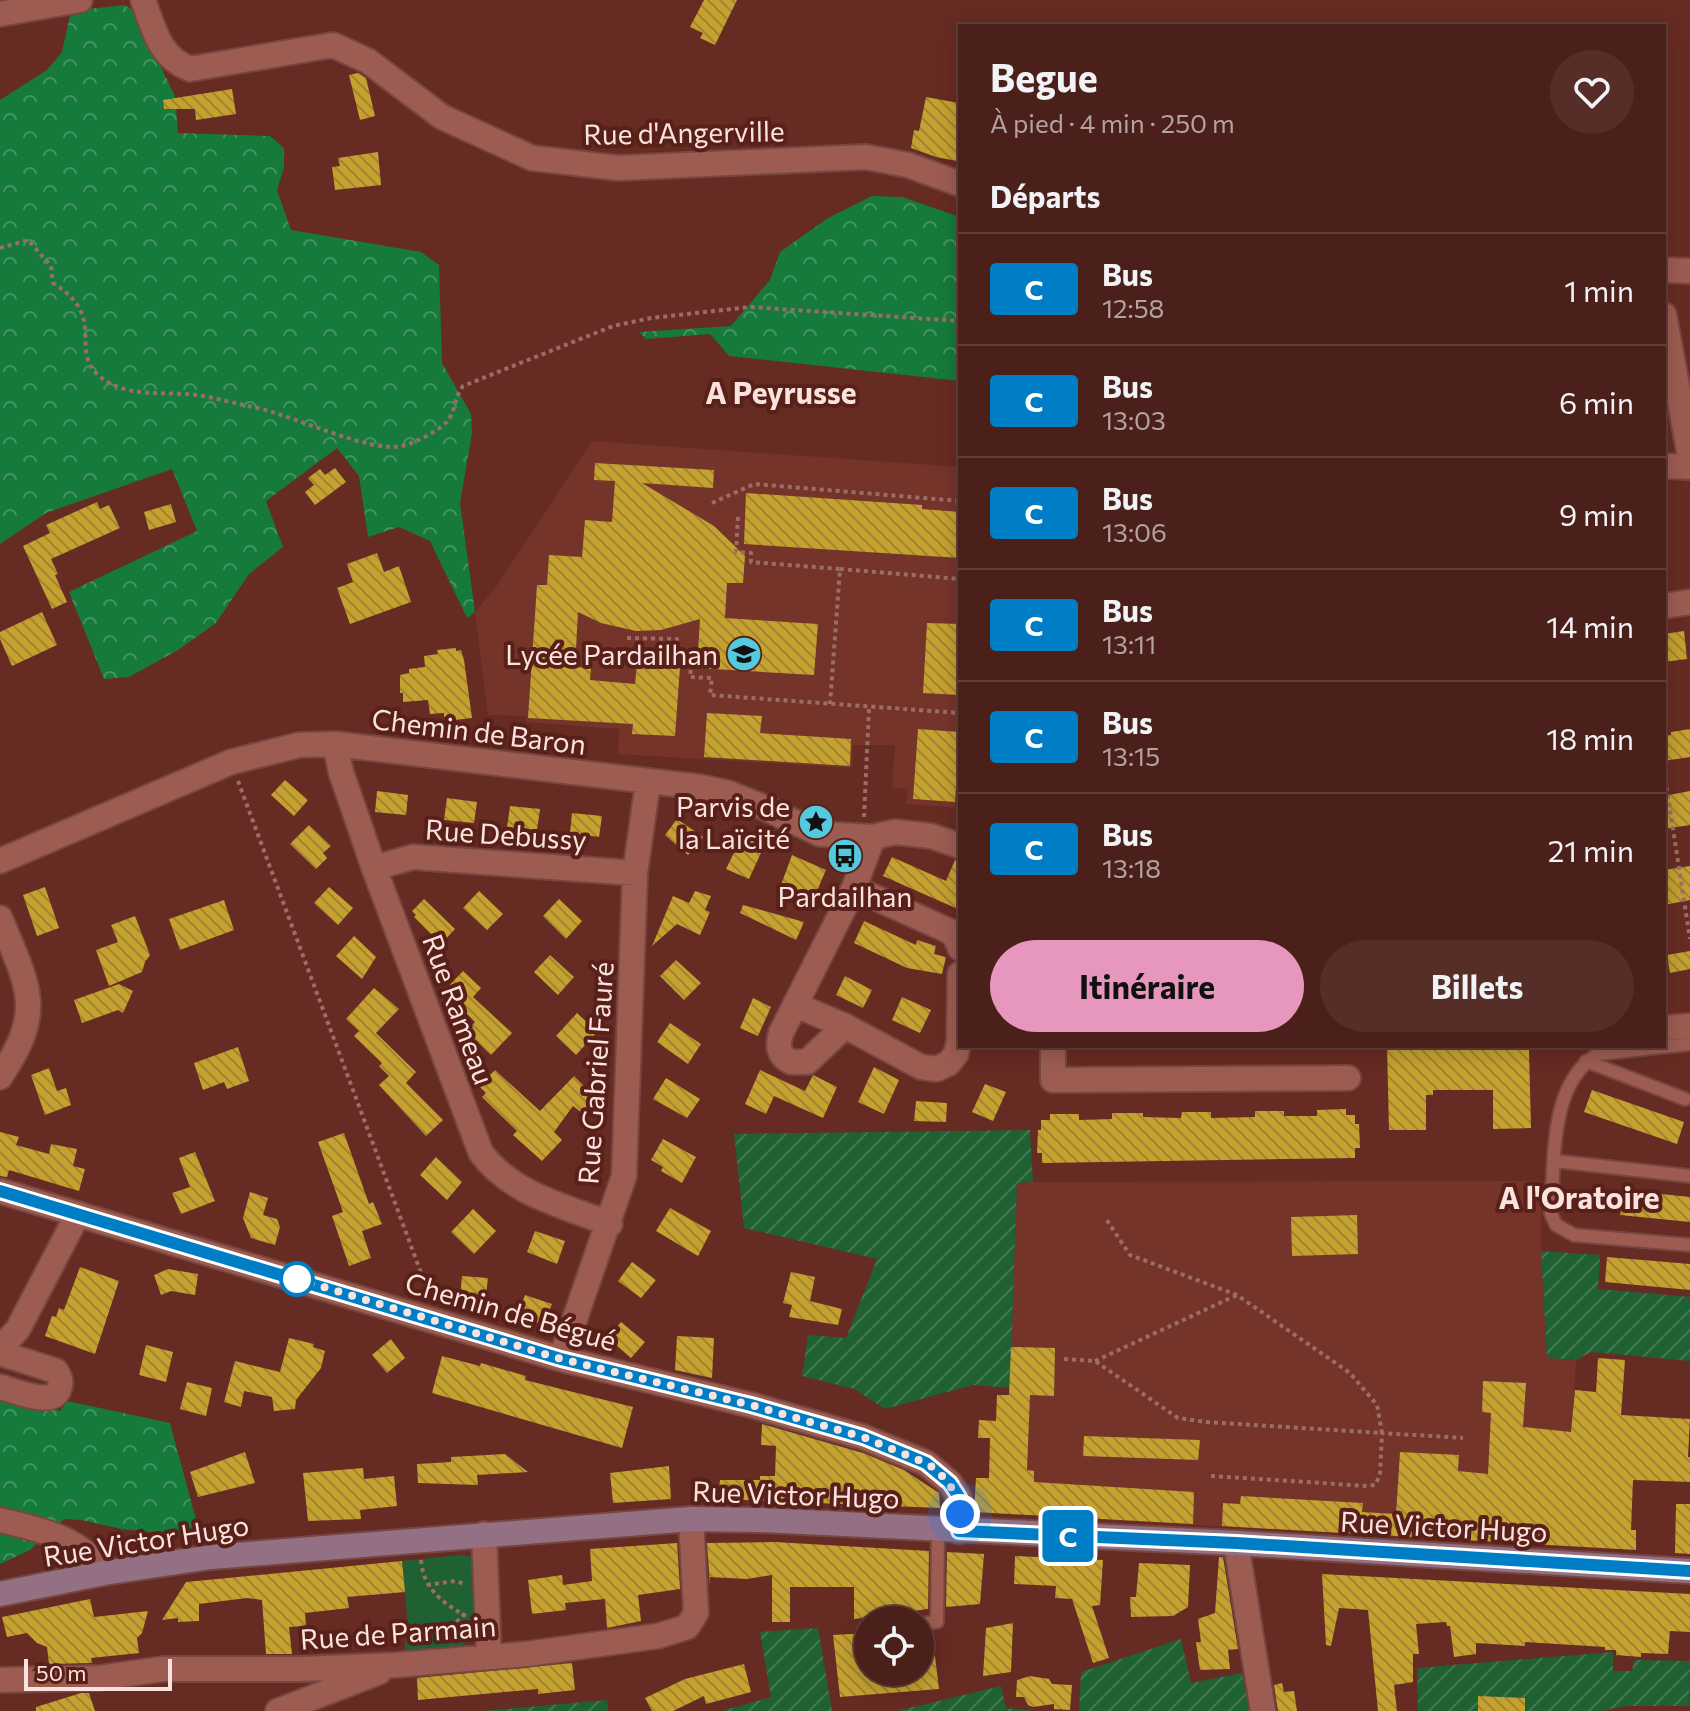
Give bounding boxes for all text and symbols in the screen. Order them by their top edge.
button: heart [1550,50,1634,134]
text: Begue [990,53,1098,100]
text: À pied · 4 min · 250 m [990,107,1235,138]
street label: Rue d'Angerville [583,113,785,151]
text: Départs [990,177,1100,214]
text: Bus [1102,255,1153,292]
text: 1 min [1564,271,1634,308]
text: C [1024,272,1044,306]
text: 12:58 [1102,292,1164,323]
text: Bus [1102,367,1153,404]
district label: A Peyrusse [705,373,857,410]
text: 6 min [1559,383,1634,420]
text: C [1024,384,1044,418]
text: 13:03 [1102,404,1166,435]
text: Bus [1102,479,1153,516]
text: 9 min [1559,495,1634,532]
text: C [1024,496,1044,530]
text: 13:06 [1102,516,1167,547]
text: Bus [1102,591,1153,628]
text: 14 min [1546,607,1634,644]
text: C [1024,608,1044,642]
text: 13:11 [1102,628,1156,659]
school or university icon: Lycée Pardailhan [725,635,763,673]
place label: Lycée Pardailhan [505,637,718,671]
street label: Chemin de Baron [370,701,588,761]
text: Bus [1102,703,1153,740]
text: 18 min [1546,719,1634,756]
text: C [1024,720,1044,754]
text: 13:15 [1102,740,1160,771]
place label: Parvis de la Laïcité [676,789,790,855]
place icon: Parvis de la Laïcité [797,803,835,841]
street label: Rue Debussy [424,811,588,857]
text: Bus [1102,815,1153,852]
text: 21 min [1548,831,1634,868]
text: C [1024,832,1044,866]
bus stop icon: Pardailhan [826,837,864,875]
text: 13:18 [1102,852,1161,883]
place label: Pardailhan [778,879,912,913]
street label: Rue Rameau [416,929,502,1089]
button: Itinéraire [990,940,1304,1032]
button: Billets [1320,940,1634,1032]
street label: Rue Gabriel Fauré [570,961,620,1185]
district label: A l'Oratoire [1498,1178,1660,1215]
unlabelled marker [280,1262,314,1296]
street label: Chemin de Bégué [402,1265,620,1357]
street label: Rue Victor Hugo [692,1473,900,1515]
your location [940,1494,980,1534]
street label: Rue Victor Hugo [1340,1504,1548,1548]
street label: Rue Victor Hugo [41,1507,251,1573]
line badge: C [1042,1510,1094,1562]
text: C [1058,1519,1078,1553]
map controls [854,1606,934,1686]
button: locate [854,1606,934,1686]
street label: Rue de Parmain [299,1608,497,1656]
scale bar [24,1655,172,1691]
text: 50 m [36,1659,86,1686]

